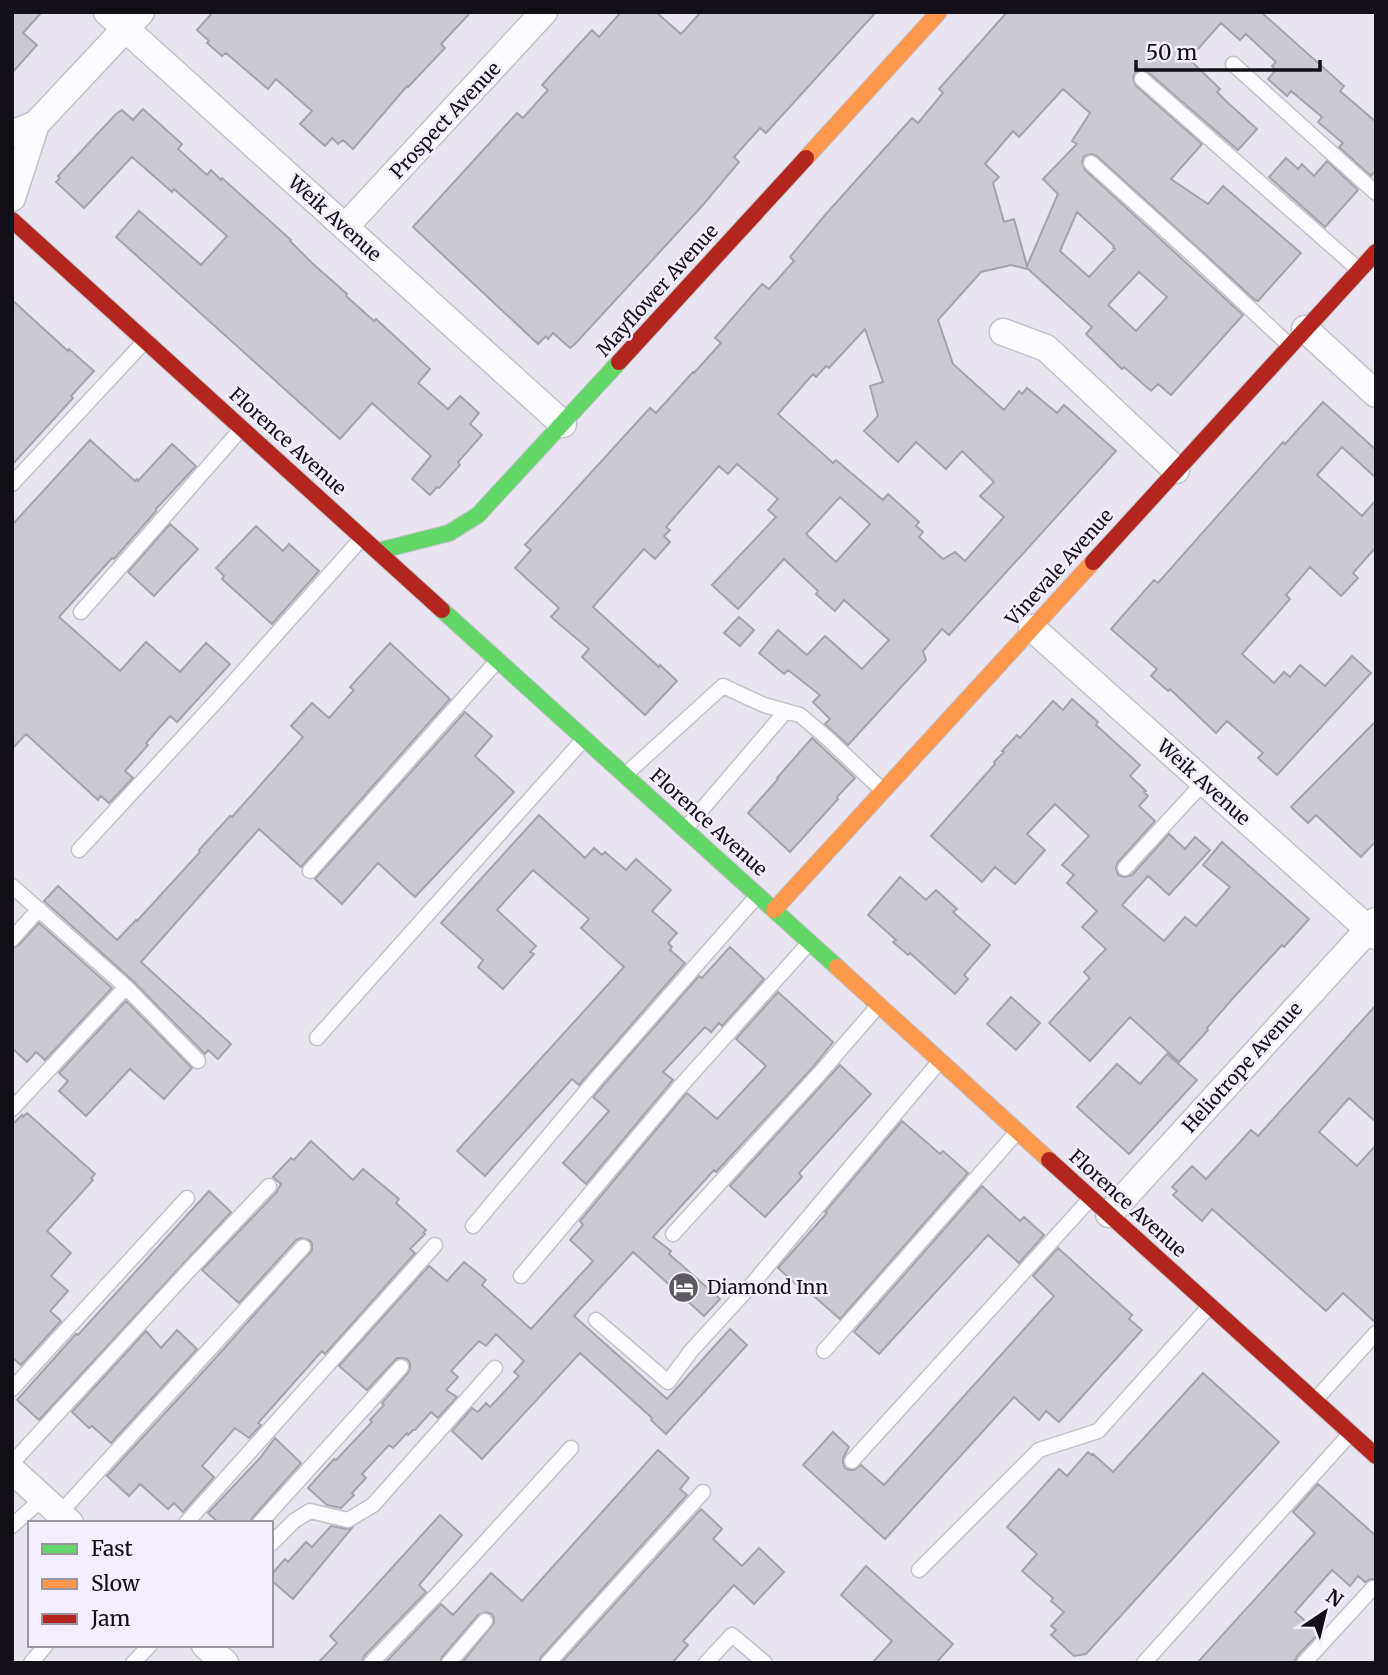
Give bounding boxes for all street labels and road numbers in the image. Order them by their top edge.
street label: Prospect Avenue [385,56,505,183]
street label: Weik Avenue [283,169,387,266]
street label: Mayflower Avenue [591,219,723,361]
street label: Florence Avenue [224,382,352,500]
street label: Vinevale Avenue [999,503,1118,631]
street label: Weik Avenue [1152,733,1256,830]
street label: Florence Avenue [645,763,773,881]
street label: Heliotrope Avenue [1177,997,1307,1137]
street label: Florence Avenue [1064,1144,1192,1262]

